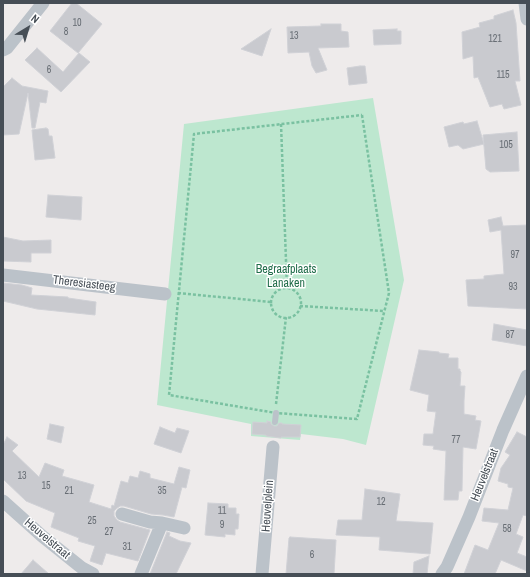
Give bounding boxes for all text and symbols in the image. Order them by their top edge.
north arrow [8,8,48,48]
text: N [29,11,42,26]
house number: 10 [72,17,82,29]
house number: 8 [64,26,68,38]
house number: 13 [289,30,299,42]
house number: 121 [488,33,502,45]
house number: 6 [47,64,51,76]
house number: 115 [496,69,510,81]
house number: 105 [499,139,513,151]
house number: 97 [510,249,520,261]
park label: Begraafplaats Lanaken [256,263,316,291]
street label: Theresiasteeg [52,273,116,295]
house number: 93 [508,281,518,293]
house number: 87 [505,329,515,341]
house number: 77 [451,434,461,446]
street label: Heuvelstraat [468,447,502,503]
house number: 13 [17,470,27,482]
house number: 15 [41,480,51,492]
street label: Heuvelplein [259,480,277,532]
house number: 21 [64,485,74,497]
house number: 35 [157,485,167,497]
house number: 12 [376,496,386,508]
house number: 11 [218,505,226,517]
house number: 25 [87,515,97,527]
street label: Heuvelstraat [21,516,73,562]
house number: 9 [220,519,224,531]
house number: 58 [502,523,512,535]
house number: 27 [104,526,114,538]
house number: 31 [122,541,132,553]
house number: 6 [310,549,314,561]

